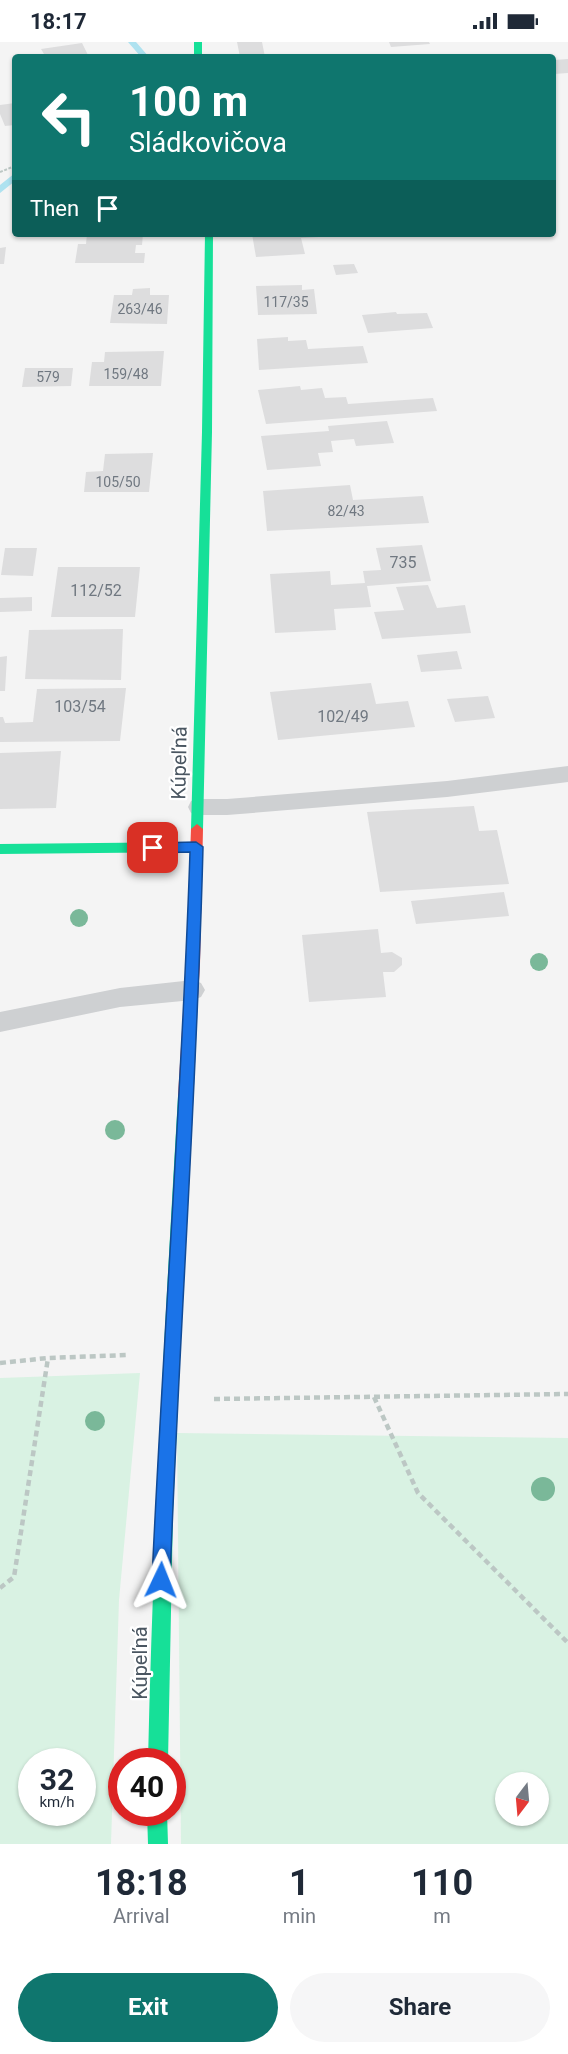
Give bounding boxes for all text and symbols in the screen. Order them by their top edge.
text: 18:17 [30,9,87,34]
text: 100 m [129,77,248,126]
icon: left [30,78,108,156]
text: Sládkovičova [129,127,287,159]
icon: arrive [91,192,124,225]
text: Then [30,196,79,221]
house number: 117/35 [263,294,309,310]
house number: 263/46 [117,301,163,317]
house number: 159/48 [103,366,149,382]
house number: 579 [36,369,60,385]
house number: 105/50 [95,474,141,490]
house number: 82/43 [327,503,365,519]
house number: 735 [390,553,416,572]
house number: 112/52 [70,581,122,600]
house number: 103/54 [54,697,106,716]
house number: 102/49 [317,707,369,726]
street label: Kúpeľná [166,726,192,800]
pin [127,822,178,873]
icon: arrive [136,831,169,864]
position arrow [129,1548,193,1612]
street label: Kúpeľná [128,1626,152,1700]
speed limit sign: 40 [108,1748,186,1826]
text: 32 [40,1762,74,1797]
north arrow [495,1772,549,1826]
map controls [495,1772,549,1826]
text: km/h [39,1793,75,1811]
text: 18:18 [95,1862,188,1904]
text: 1 [289,1862,310,1904]
text: 110 [411,1862,473,1904]
text: Arrival [113,1904,170,1928]
text: min [283,1904,316,1928]
text: m [433,1904,451,1928]
button: Exit [18,1973,278,2042]
button: Share [290,1973,550,2042]

